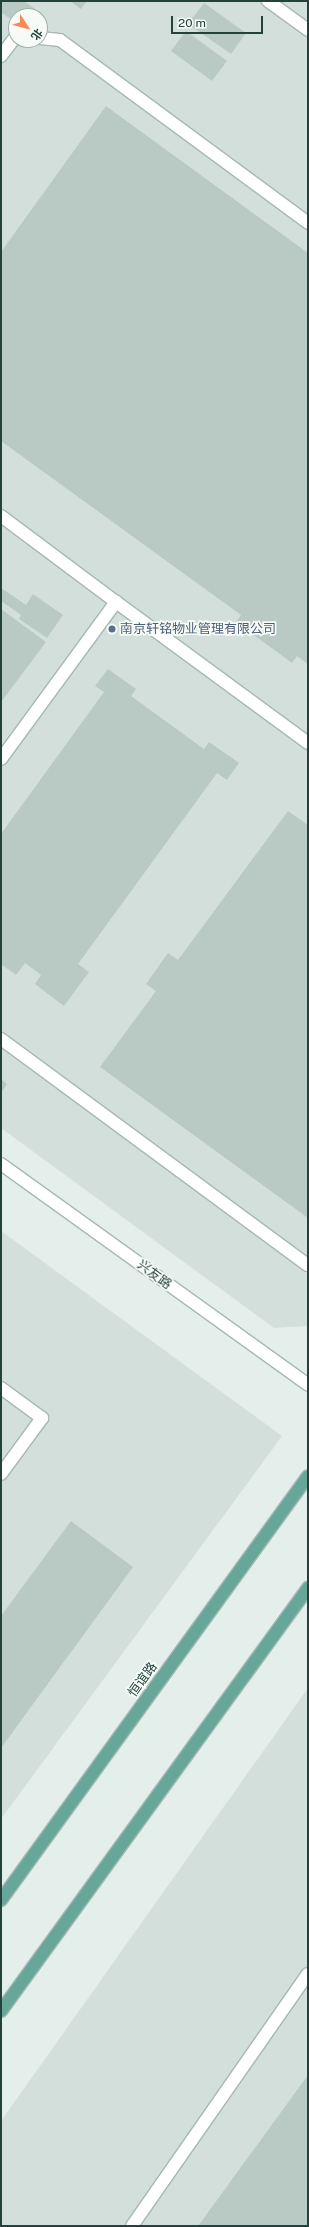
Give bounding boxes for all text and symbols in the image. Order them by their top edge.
north arrow [8,8,48,48]
scale bar [173,8,265,34]
text: 20 m [178,16,206,30]
text: 北 [29,26,45,42]
place label: 南京轩铭物业管理有限公司 [120,621,276,637]
marker: 南京轩铭物业管理有限公司 [107,624,117,634]
street label: 兴友路 [134,1257,174,1293]
street label: 恒谊路 [125,1660,161,1700]

